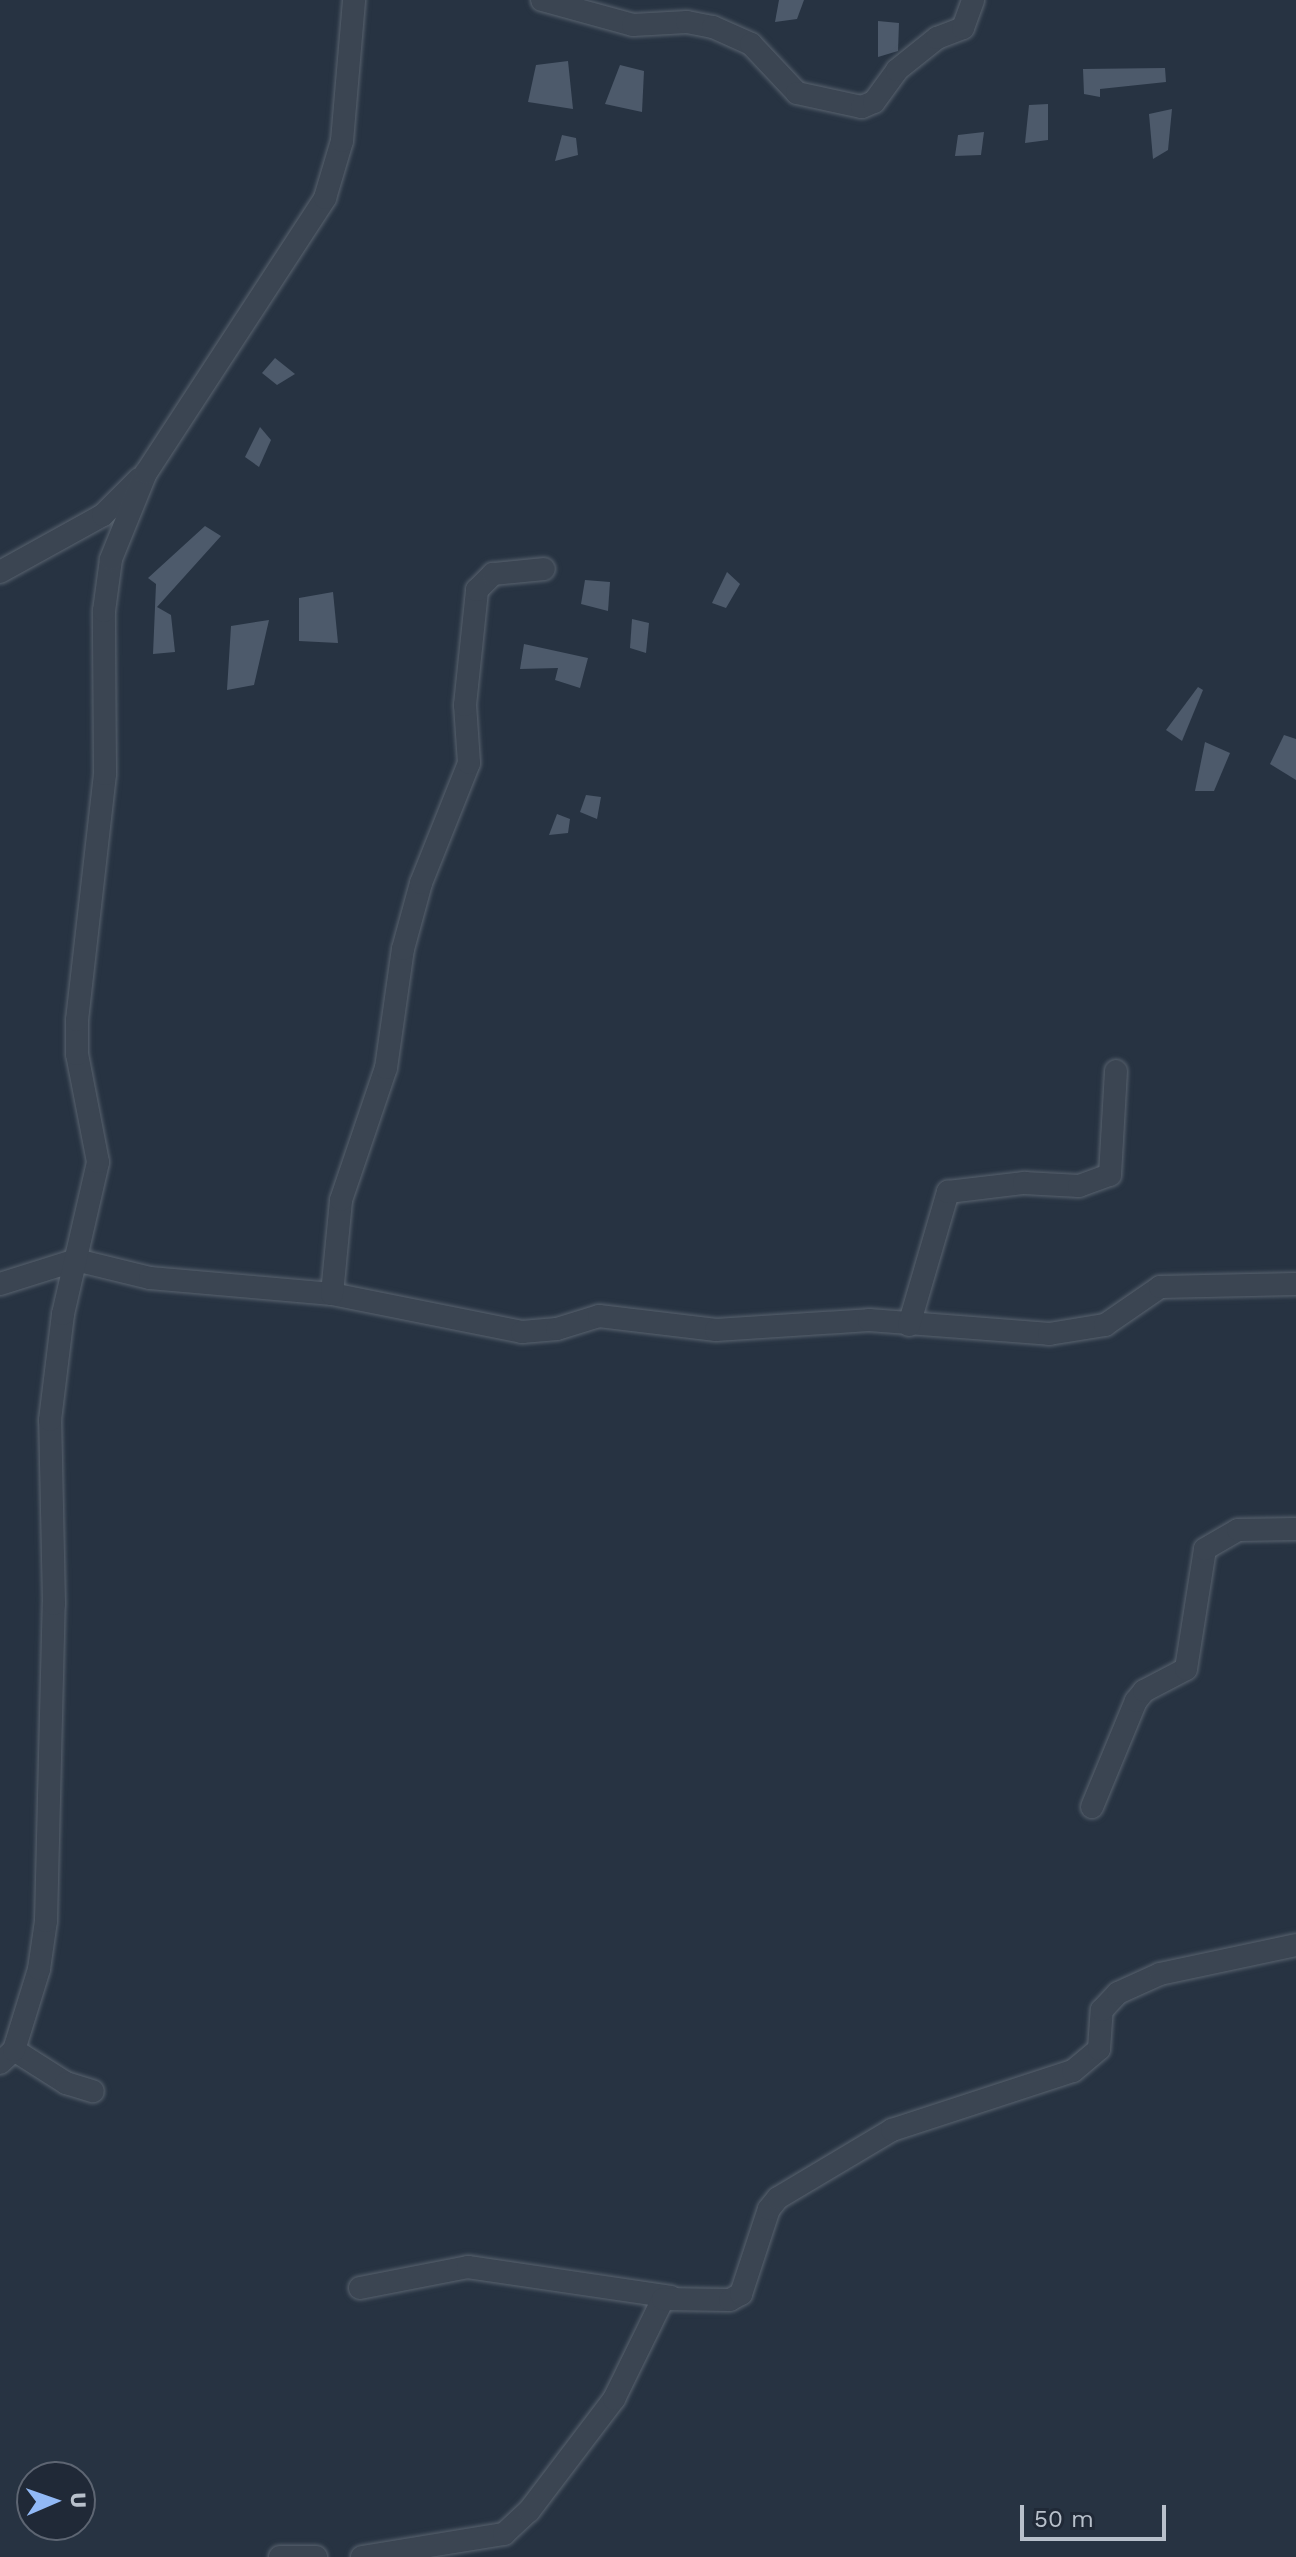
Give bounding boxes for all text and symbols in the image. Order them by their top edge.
north arrow [16,2461,96,2541]
scale bar [1024,2489,1170,2539]
text: U [66,2492,91,2508]
text: 50 m [1034,2505,1094,2533]

